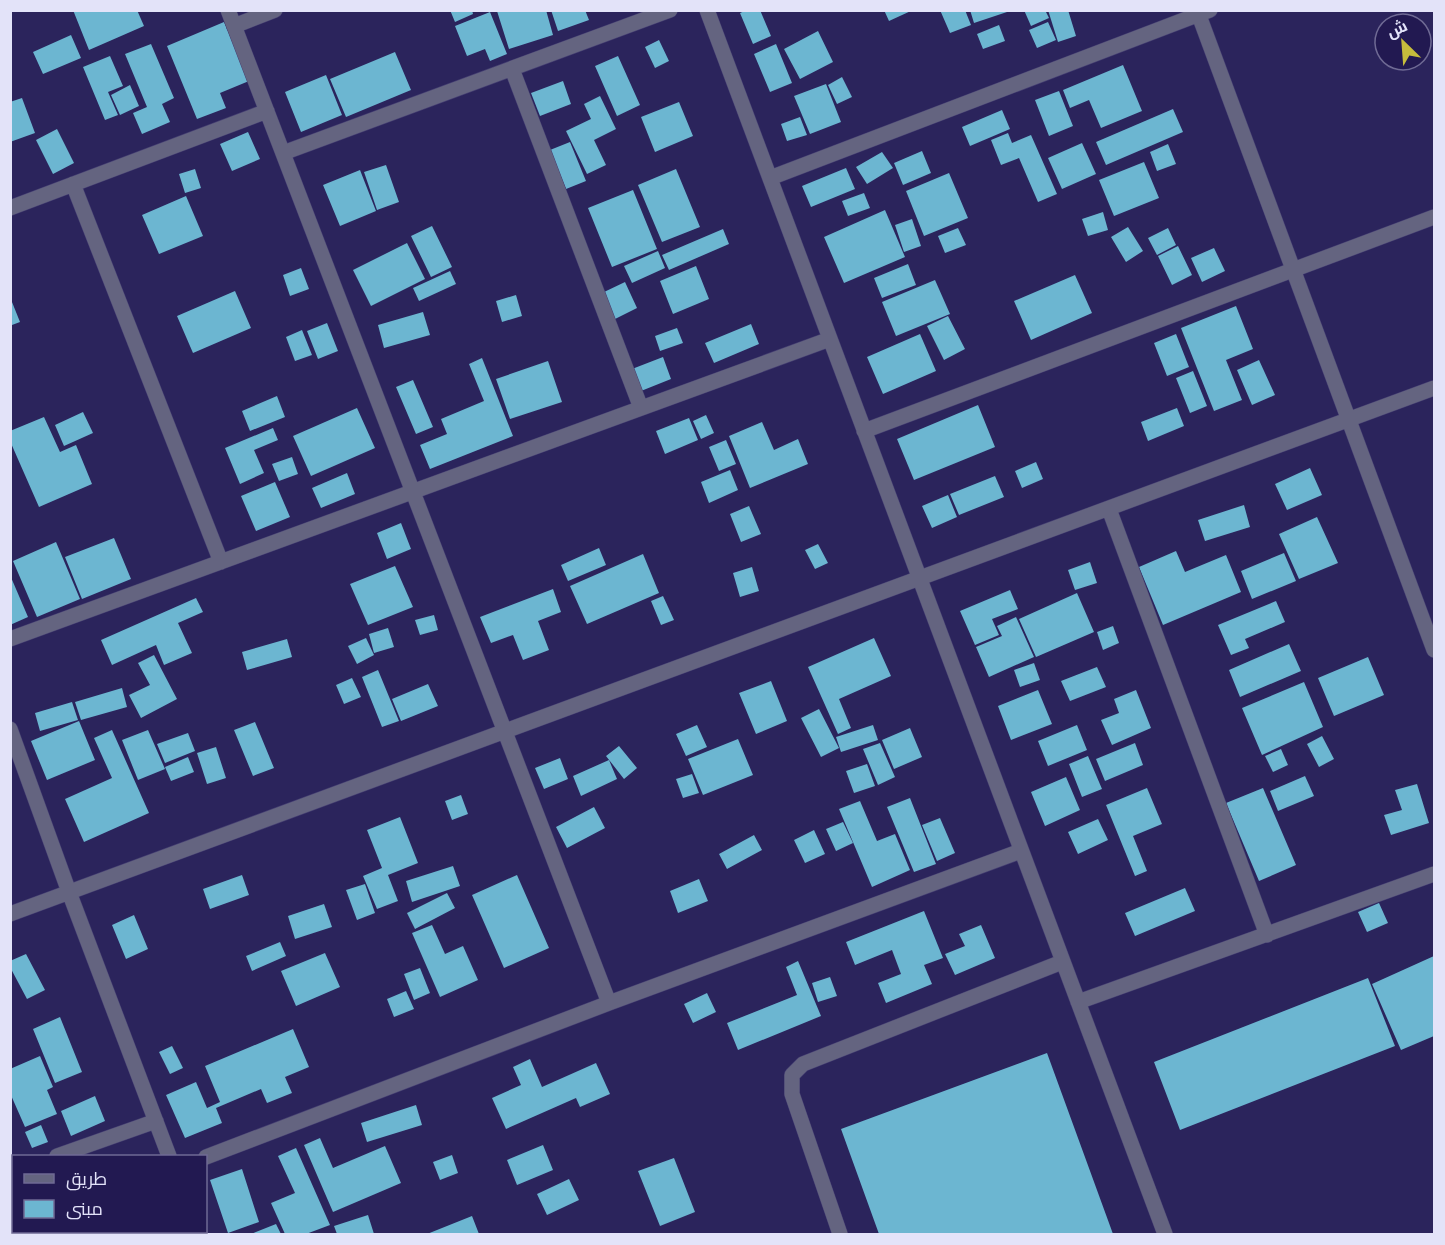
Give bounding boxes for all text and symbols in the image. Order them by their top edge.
north arrow [1373,12,1433,72]
text: ش [1383,15,1411,44]
legend [12,1155,207,1233]
text: طريق [66,1167,107,1191]
text: مبنى [66,1197,103,1221]

